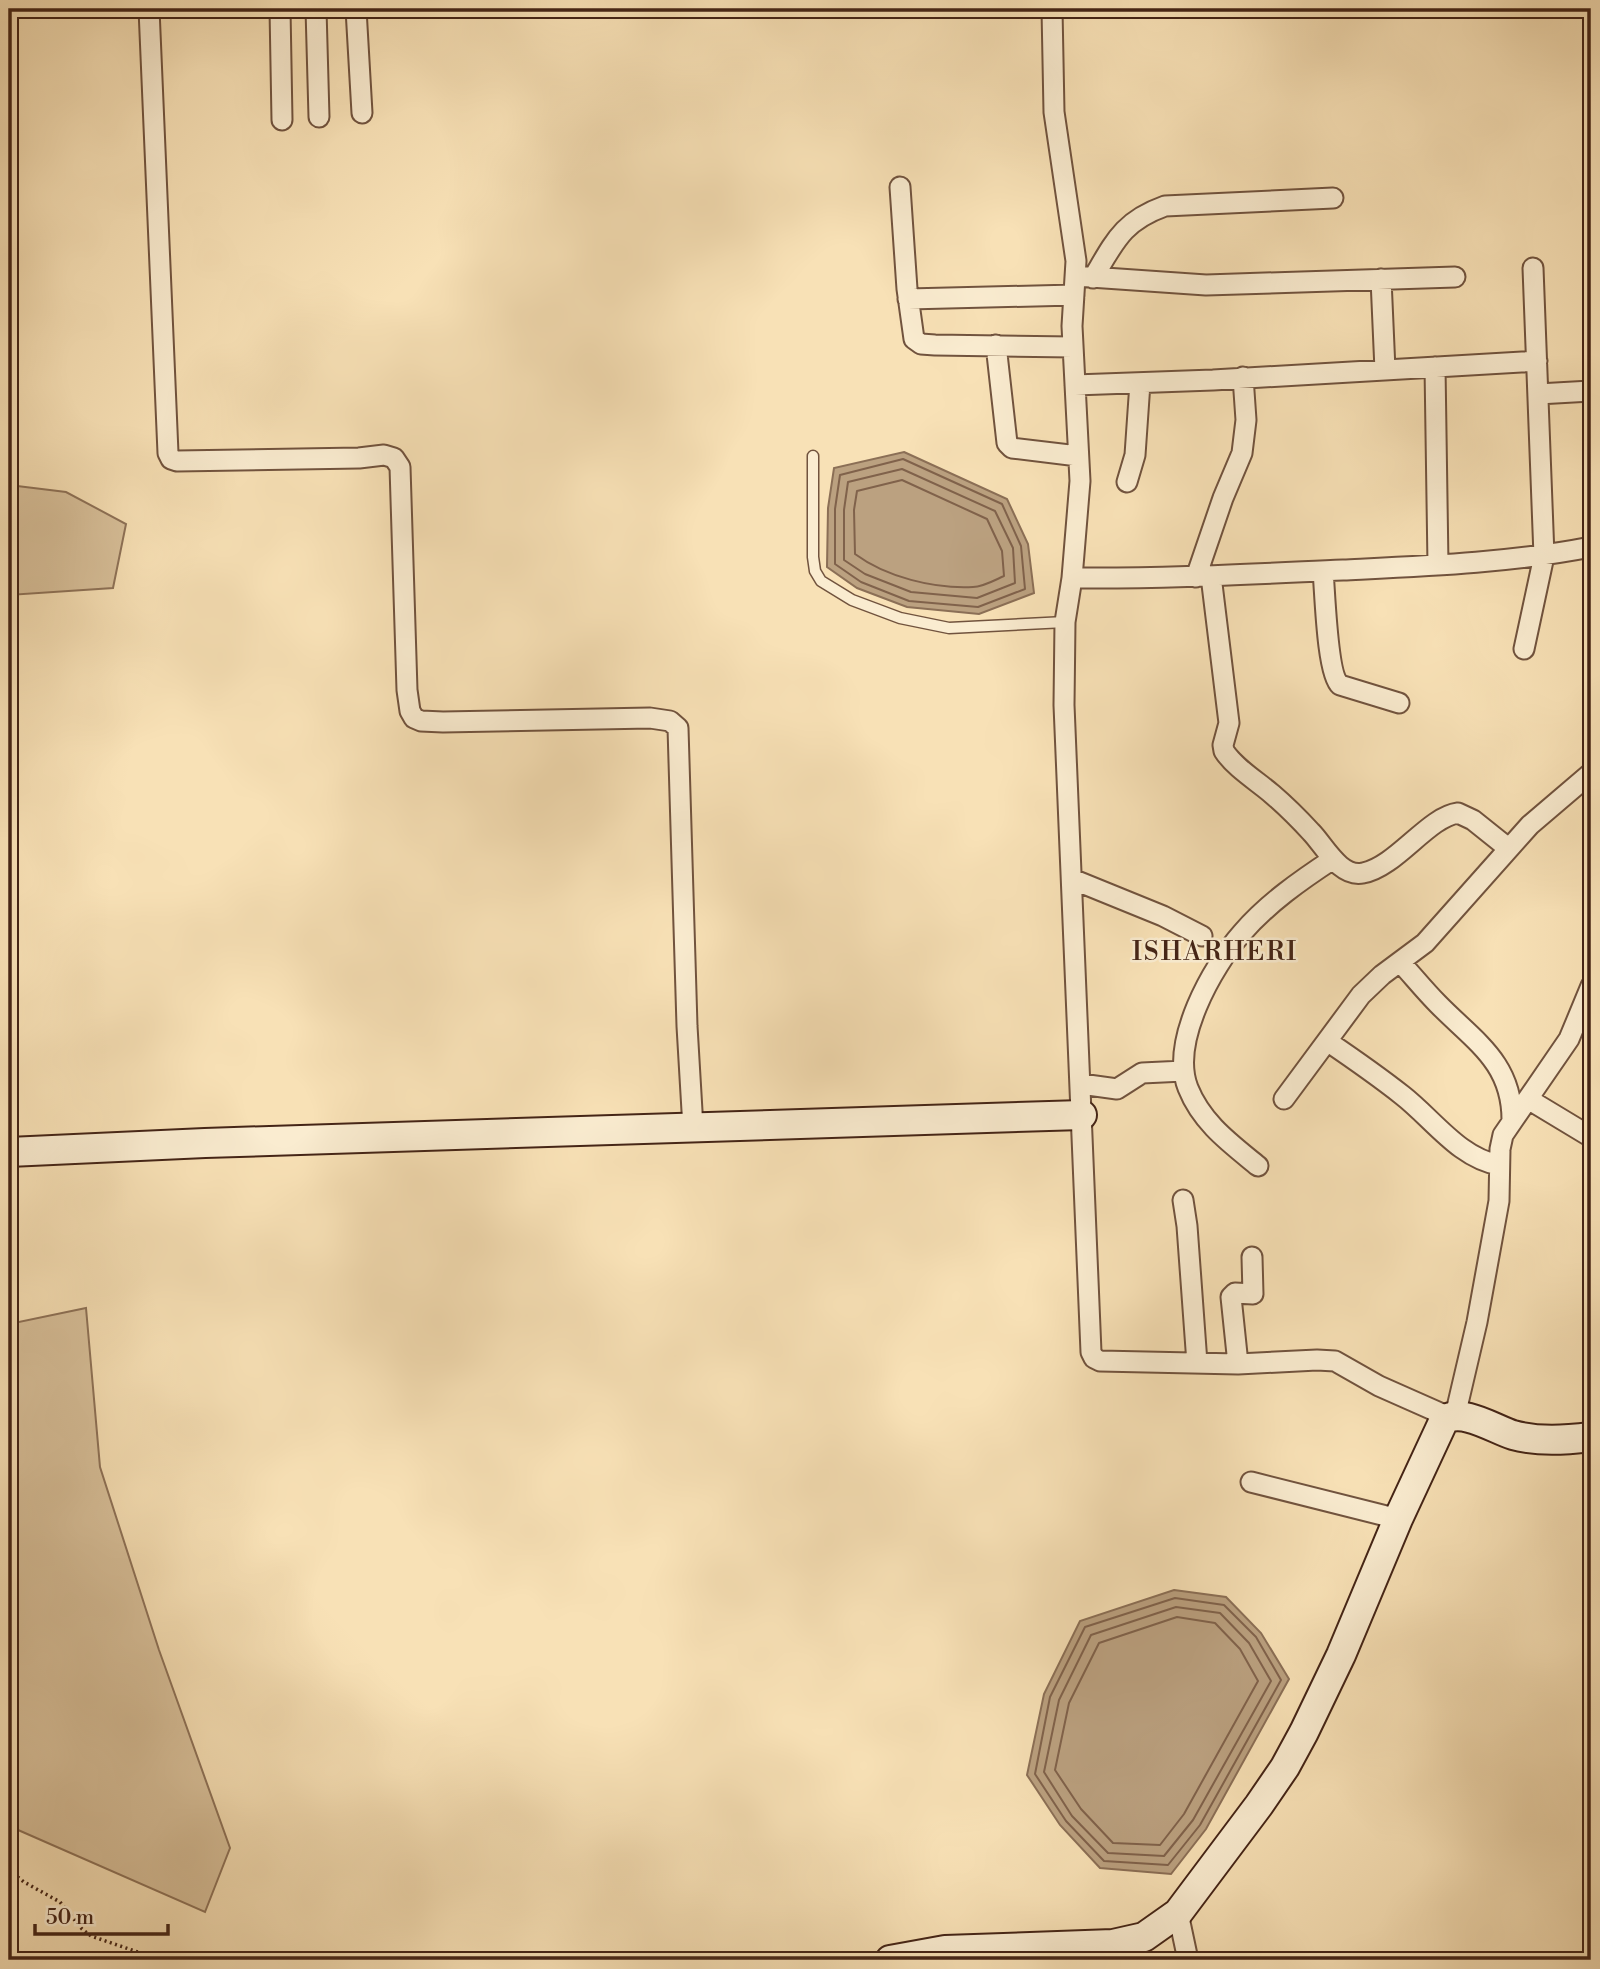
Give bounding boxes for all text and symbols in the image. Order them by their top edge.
district label: ISHARHERI [1132,936,1298,968]
scale bar [35,1892,168,1936]
text: 50 m [46,1905,94,1931]

